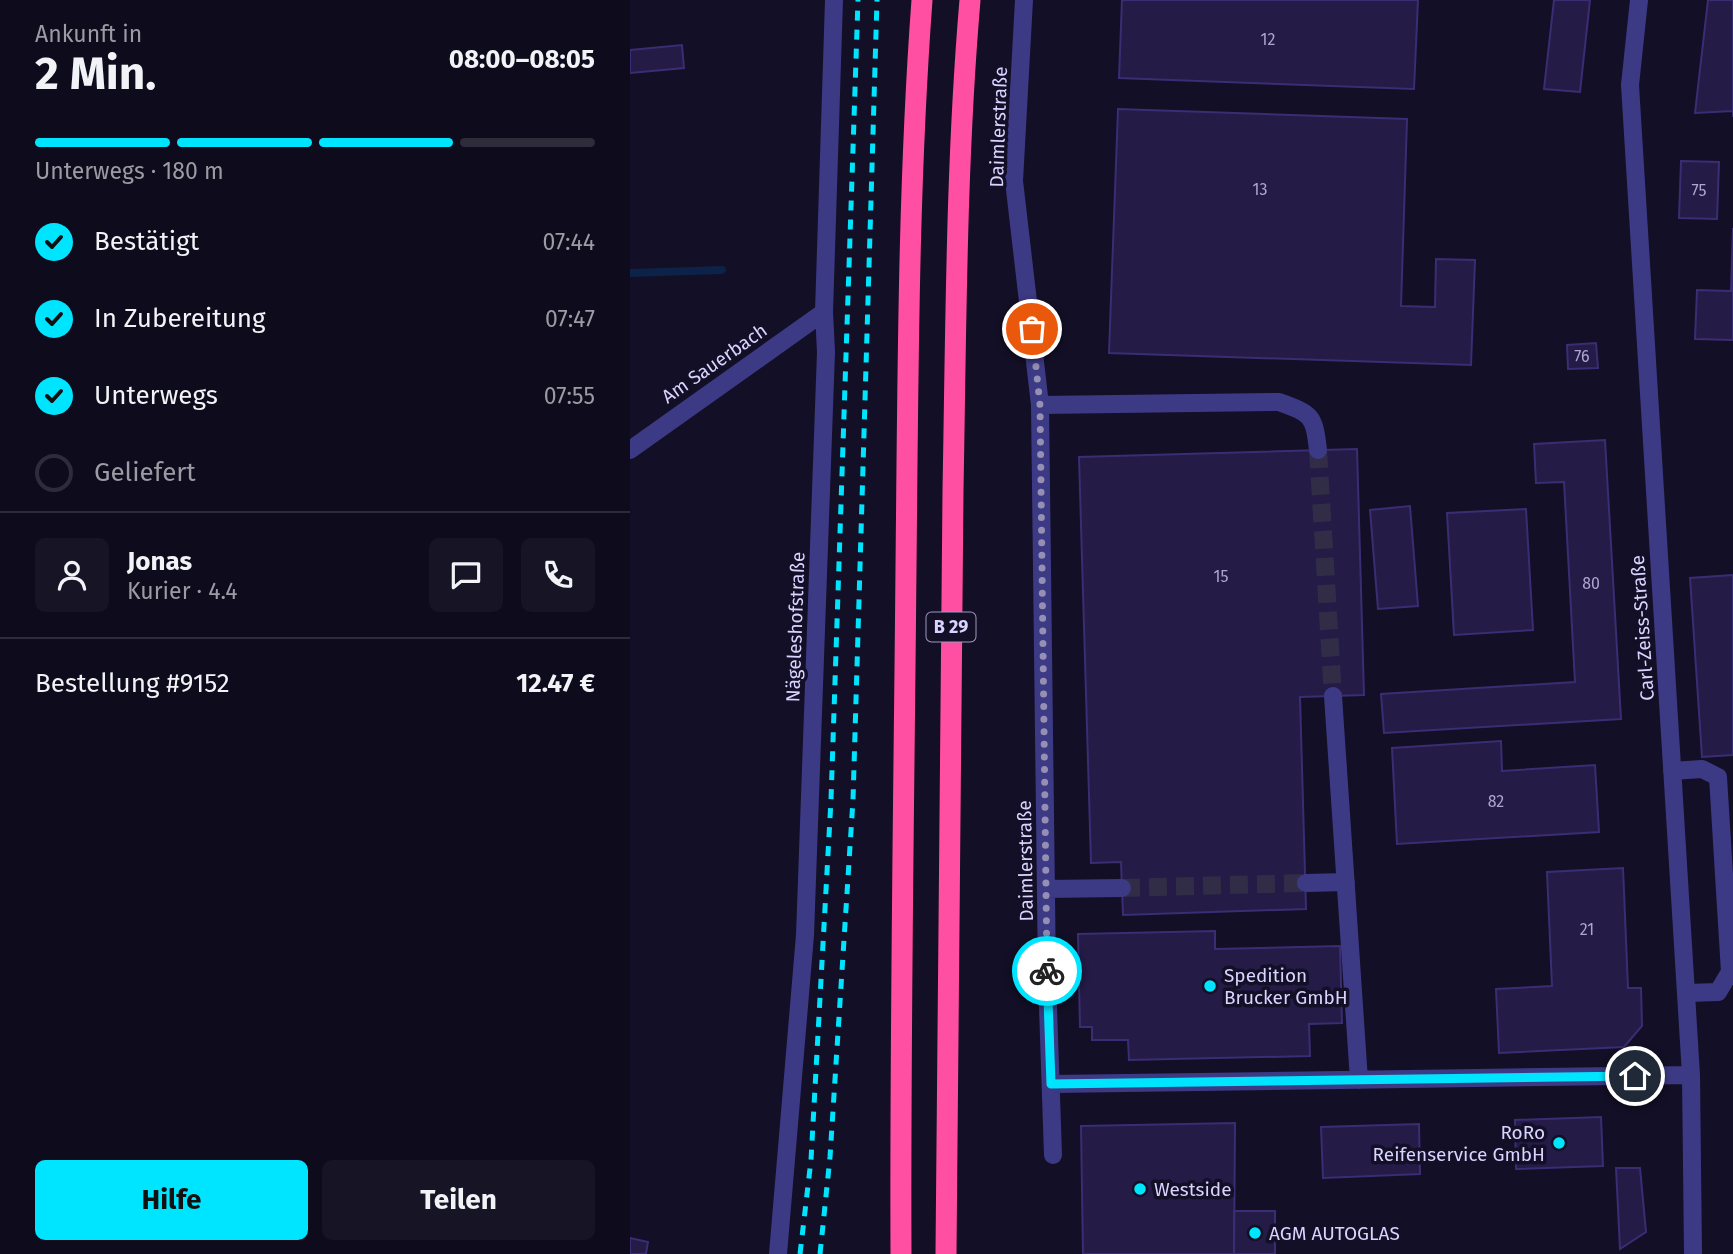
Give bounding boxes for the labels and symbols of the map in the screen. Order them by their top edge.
house number: 12 [1261,30,1275,49]
street label: Daimlerstraße [985,66,1012,188]
house number: 13 [1253,180,1267,199]
house number: 75 [1692,181,1706,200]
pin [1002,299,1062,359]
street label: Am Sauerbach [657,319,771,408]
house number: 76 [1574,347,1590,366]
street label: Nägeleshofstraße [781,551,810,703]
street label: Carl-Zeiss-Straße [1626,554,1659,702]
house number: 15 [1214,567,1228,586]
house number: 80 [1582,574,1600,593]
road number: B 29 [926,612,976,642]
house number: 82 [1488,792,1504,811]
street label: Daimlerstraße [1013,800,1038,922]
house number: 21 [1580,920,1594,939]
courier [1012,936,1082,1006]
place label: Spedition Brucker GmbH [1224,964,1348,1009]
marker: Spedition Brucker GmbH [1202,978,1218,994]
pin [1605,1046,1665,1106]
place label: RoRo Reifenservice GmbH [1373,1121,1545,1166]
marker: RoRo Reifenservice GmbH [1551,1135,1567,1151]
place label: Westside [1154,1178,1232,1201]
marker: Westside [1132,1181,1148,1197]
place label: AGM AUTOGLAS [1269,1222,1400,1245]
marker: AGM AUTOGLAS [1247,1225,1263,1241]

